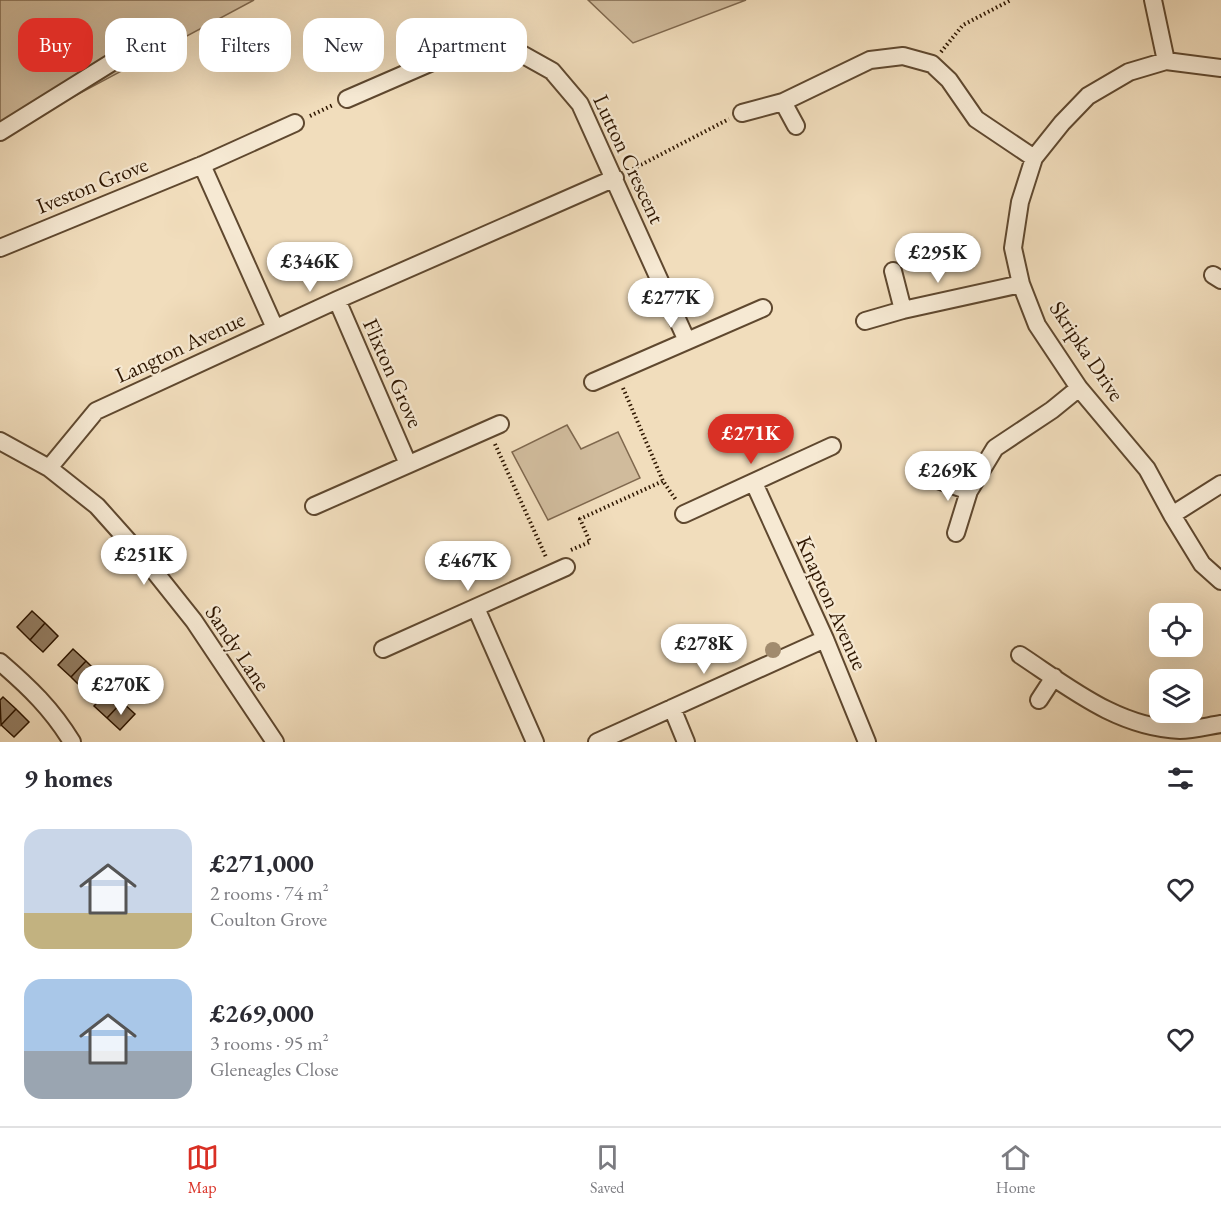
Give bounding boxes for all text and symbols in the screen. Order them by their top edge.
chip: Buy [18,18,93,72]
chip: Rent [105,18,187,72]
chip: Filters [199,18,291,72]
chip: New [303,18,384,72]
chip: Apartment [396,18,527,72]
street label: Lutton Crescent [586,90,672,228]
street label: Iveston Grove [32,149,152,220]
pin: £295K [896,233,980,284]
text: £295K [909,239,967,265]
pin: £346K [268,242,352,293]
text: £346K [281,248,339,274]
pin: £277K [629,278,713,329]
text: £277K [642,284,700,310]
street label: Skripka Drive [1043,295,1131,407]
street label: Langton Avenue [111,304,250,390]
street label: Flixton Grove [356,314,430,433]
pin: £271K [709,414,793,465]
text: £271K [722,420,780,446]
pin: £269K [906,451,990,502]
text: £269K [919,457,977,483]
street label: Knapton Avenue [790,531,875,675]
pin: £251K [102,535,186,586]
text: £251K [115,541,173,567]
pin: £467K [426,541,510,592]
text: £467K [439,547,497,573]
street label: Sandy Lane [199,599,278,697]
map controls [1149,603,1203,723]
button: locate [1149,603,1203,657]
pin: £278K [662,624,746,675]
text: £278K [675,630,733,656]
pin: £270K [79,665,163,716]
button: layers [1149,669,1203,723]
text: £270K [92,671,150,697]
text: 9 homes [24,761,113,795]
icon: filters [1164,762,1197,795]
text: £271,000 [210,846,314,880]
icon: home [72,853,144,925]
icon: heart [1164,873,1197,906]
text: 2 rooms · 74 m² [210,880,329,906]
text: Coulton Grove [210,906,327,932]
text: £269,000 [210,996,314,1030]
icon: home [72,1003,144,1075]
icon: heart [1164,1023,1197,1056]
text: 3 rooms · 95 m² [210,1030,329,1056]
text: Gleneagles Close [210,1056,338,1082]
tab: Map [186,1141,219,1198]
tab: Saved [590,1141,624,1198]
tab: Home [996,1141,1035,1198]

